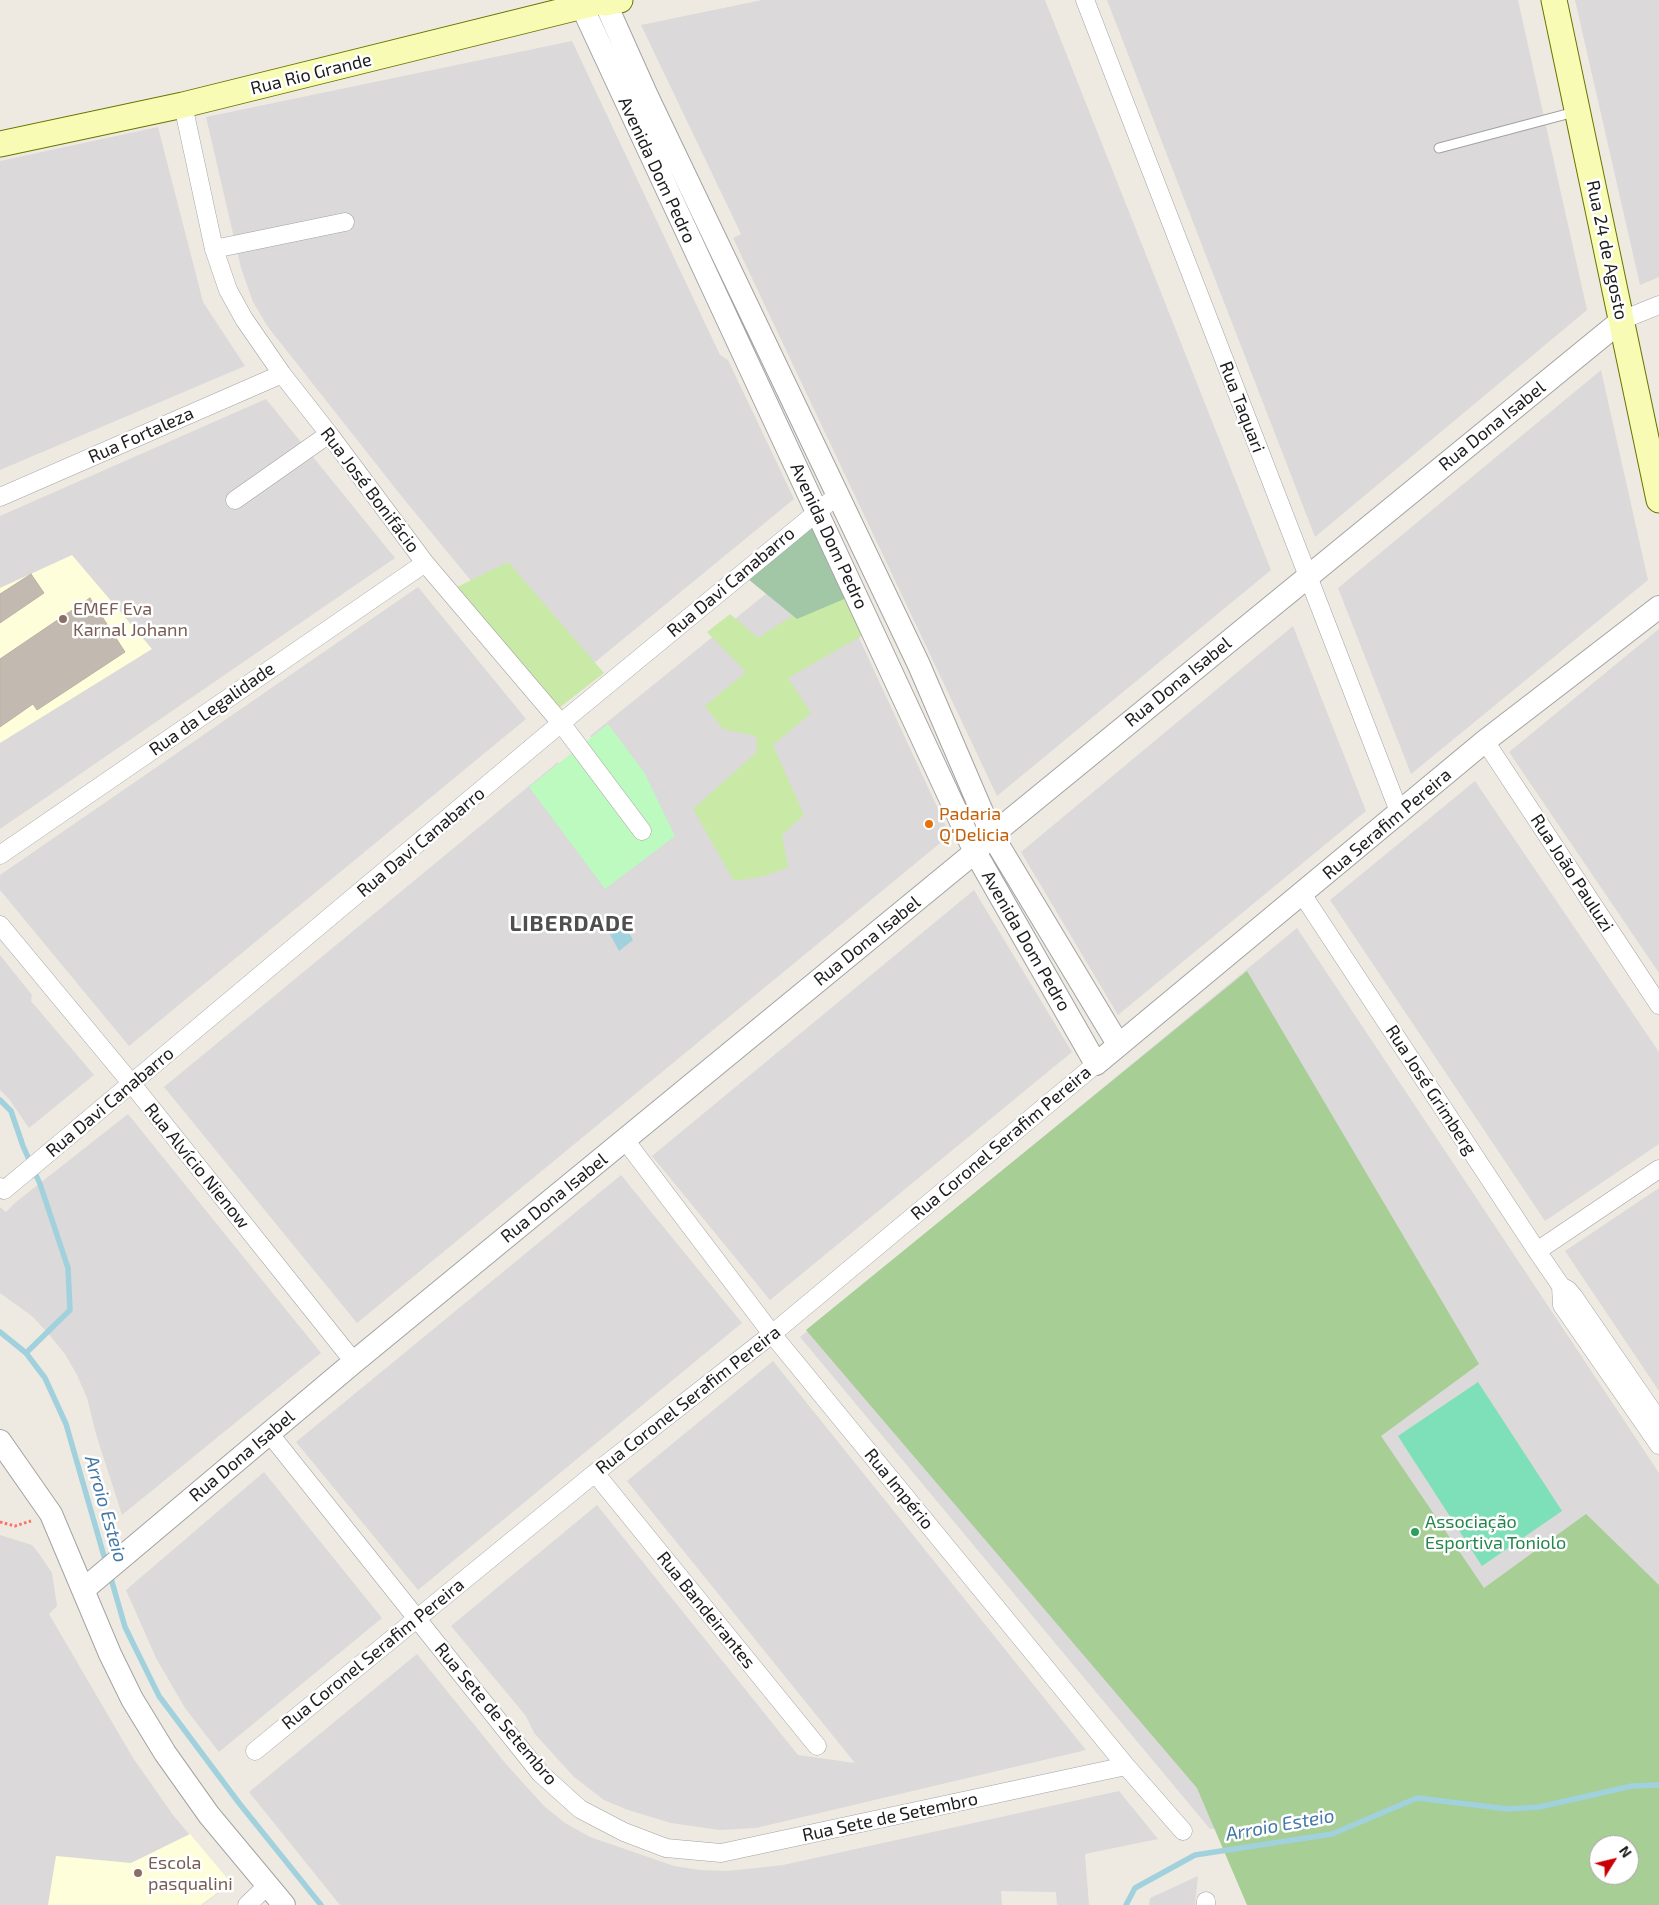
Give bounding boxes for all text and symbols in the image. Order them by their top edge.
street label: Rua Rio Grande [248,49,374,99]
street label: Avenida Dom Pedro [614,94,700,246]
street label: Rua 24 de Agosto [1582,178,1632,322]
street label: Rua Taquari [1215,358,1269,456]
street label: Rua Dona Isabel [1434,376,1550,476]
street label: Rua Fortaleza [85,402,197,468]
street label: Rua José Bonifácio [316,423,424,557]
street label: Avenida Dom Pedro [786,460,872,612]
street label: Rua Davi Canabarro [663,522,799,642]
place label: EMEF Eva Karnal Johann [73,598,188,640]
marker: EMEF Eva Karnal Johann [57,613,69,625]
street label: Rua Dona Isabel [1120,632,1236,732]
street label: Rua da Legalidade [145,658,279,760]
street label: Rua Serafim Pereira [1318,764,1456,884]
street label: Rua Davi Canabarro [353,782,489,902]
place label: Padaria Q'Delicia [939,803,1009,846]
street label: Rua João Pauluzi [1526,810,1618,936]
marker: Padaria Q'Delicia [923,818,935,830]
street label: Avenida Dom Pedro [977,867,1075,1015]
street label: Rua Dona Isabel [809,891,925,991]
district label: LIBERDADE [508,911,636,937]
street label: Rua José Grimberg [1381,1021,1481,1159]
street label: Rua Davi Canabarro [42,1042,178,1162]
street label: Rua Coronel Serafim Pereira [907,1061,1095,1225]
street label: Rua Alvício Nienow [140,1099,254,1233]
street label: Rua Dona Isabel [496,1148,612,1248]
street label: Rua Coronel Serafim Pereira [591,1321,785,1479]
street label: Rua Dona Isabel [185,1406,299,1506]
street label: Rua Império [860,1444,938,1534]
water label: Arroio Esteio [80,1453,132,1565]
place label: Associação Esportiva Toniolo [1425,1511,1566,1554]
marker: Associação Esportiva Toniolo [1409,1526,1421,1538]
street label: Rua Bandeirantes [652,1547,760,1673]
street label: Rua Coronel Serafim Pereira [277,1574,469,1734]
street label: Rua Sete de Setembro [430,1638,562,1790]
street label: Rua Sete de Setembro [800,1788,980,1846]
water label: Arroio Esteio [1224,1804,1336,1846]
north arrow [1589,1835,1639,1885]
text: N [1616,1842,1636,1861]
place label: Escola pasqualini [148,1852,233,1895]
marker: Escola pasqualini [132,1867,144,1879]

